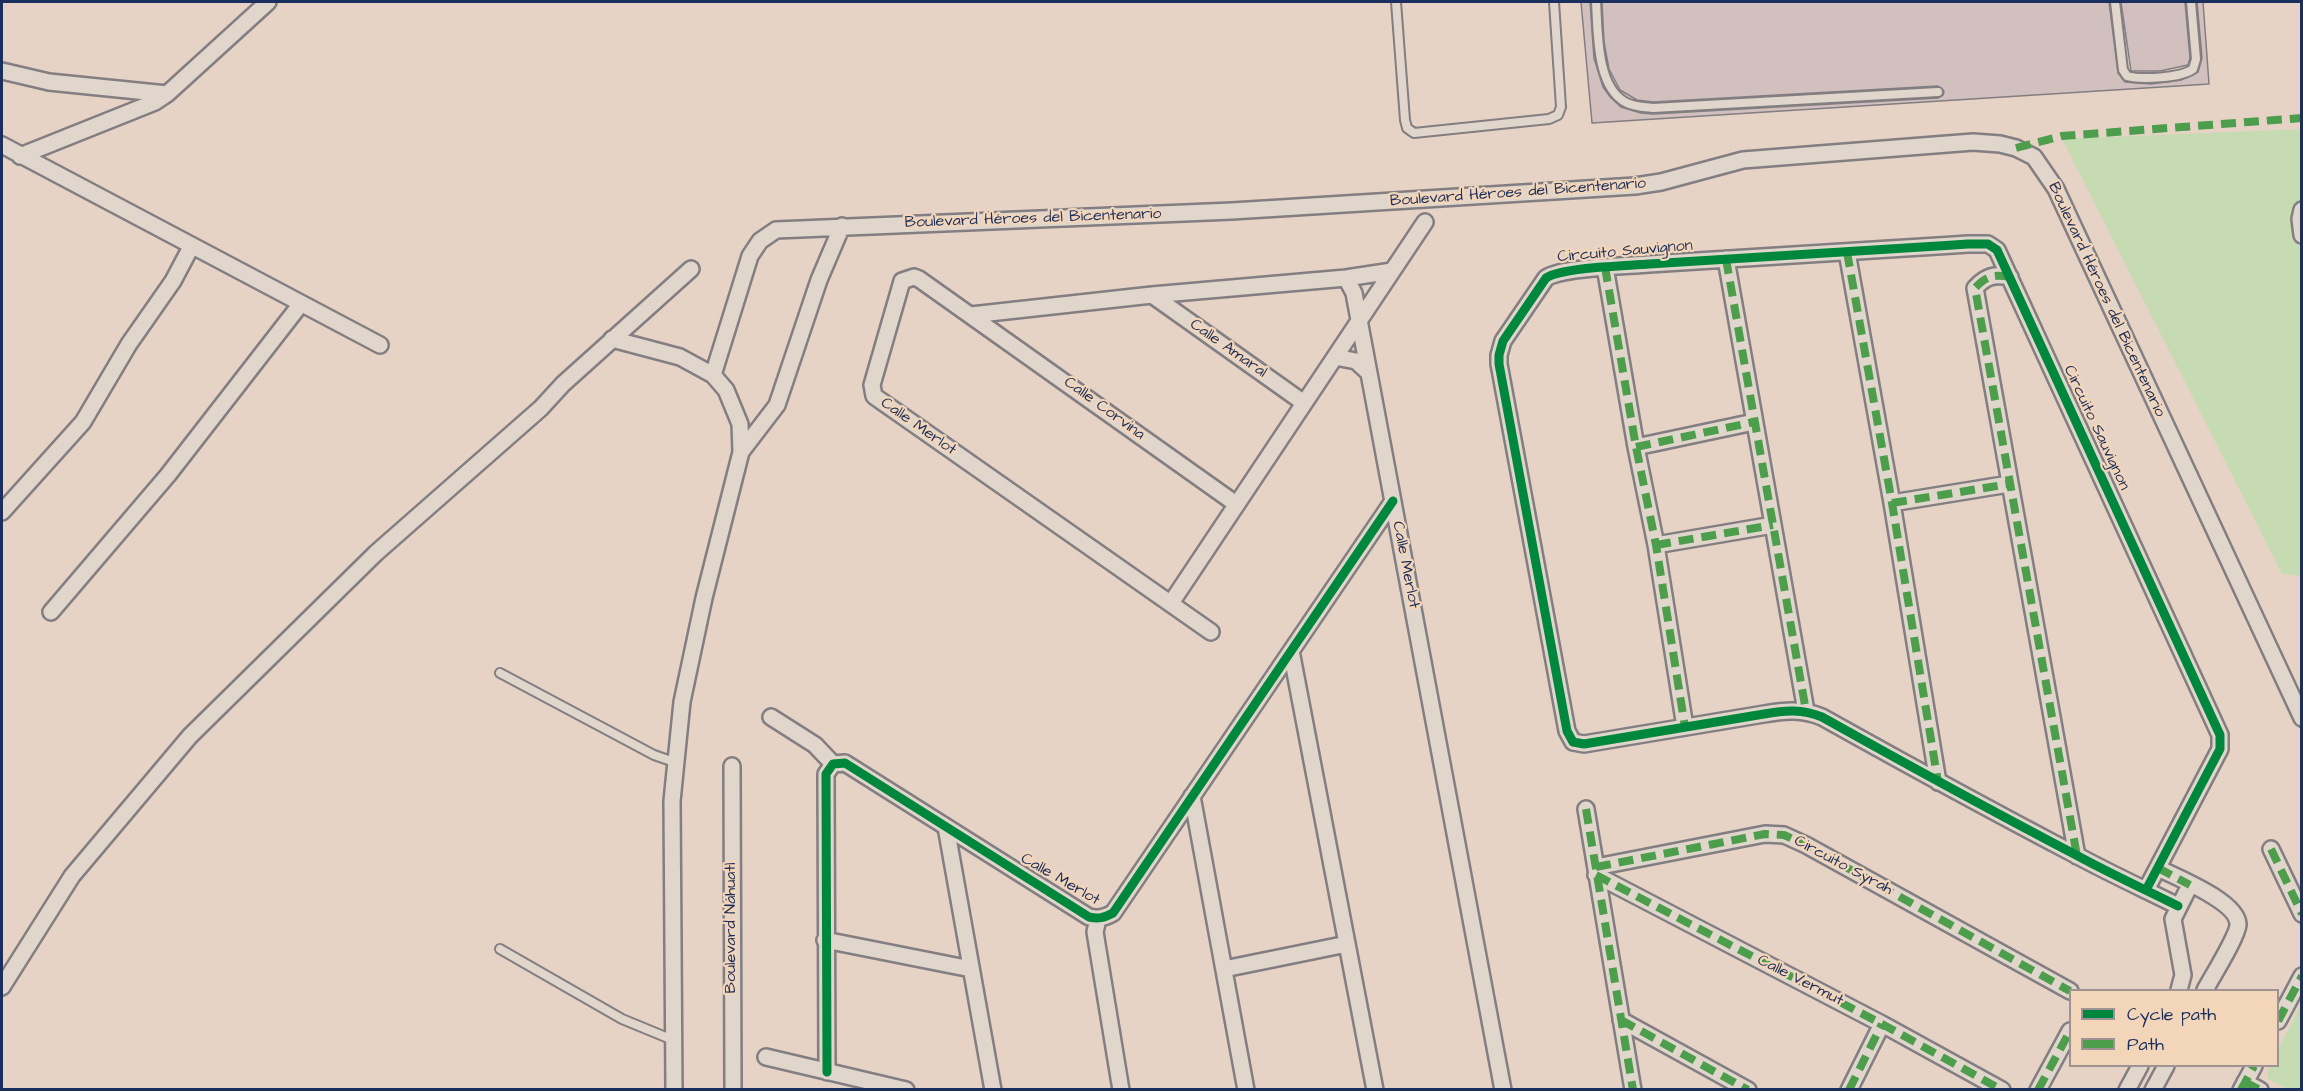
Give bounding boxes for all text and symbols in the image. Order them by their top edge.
street label: Boulevard Héroes del Bicentenario [1389,174,1647,212]
street label: Boulevard Héroes del Bicentenario [2043,180,2169,420]
street label: Boulevard Héroes del Bicentenario [904,205,1162,233]
street label: Circuito Sauvignon [1557,237,1693,267]
street label: Calle Amaral [1186,315,1270,383]
street label: Circuito Sauvignon [2059,362,2133,494]
street label: Calle Corvina [1060,373,1148,445]
street label: Calle Merlot [876,394,960,460]
street label: Calle Merlot [1387,520,1423,610]
street label: Circuito Syrah [1790,832,1896,900]
street label: Calle Merlot [1017,850,1103,910]
street label: Boulevard Náhuatl [722,863,742,993]
street label: Calle Vermut [1754,951,1846,1011]
legend [2069,989,2279,1067]
text: Cycle path [2127,1002,2216,1027]
text: Path [2127,1032,2164,1057]

